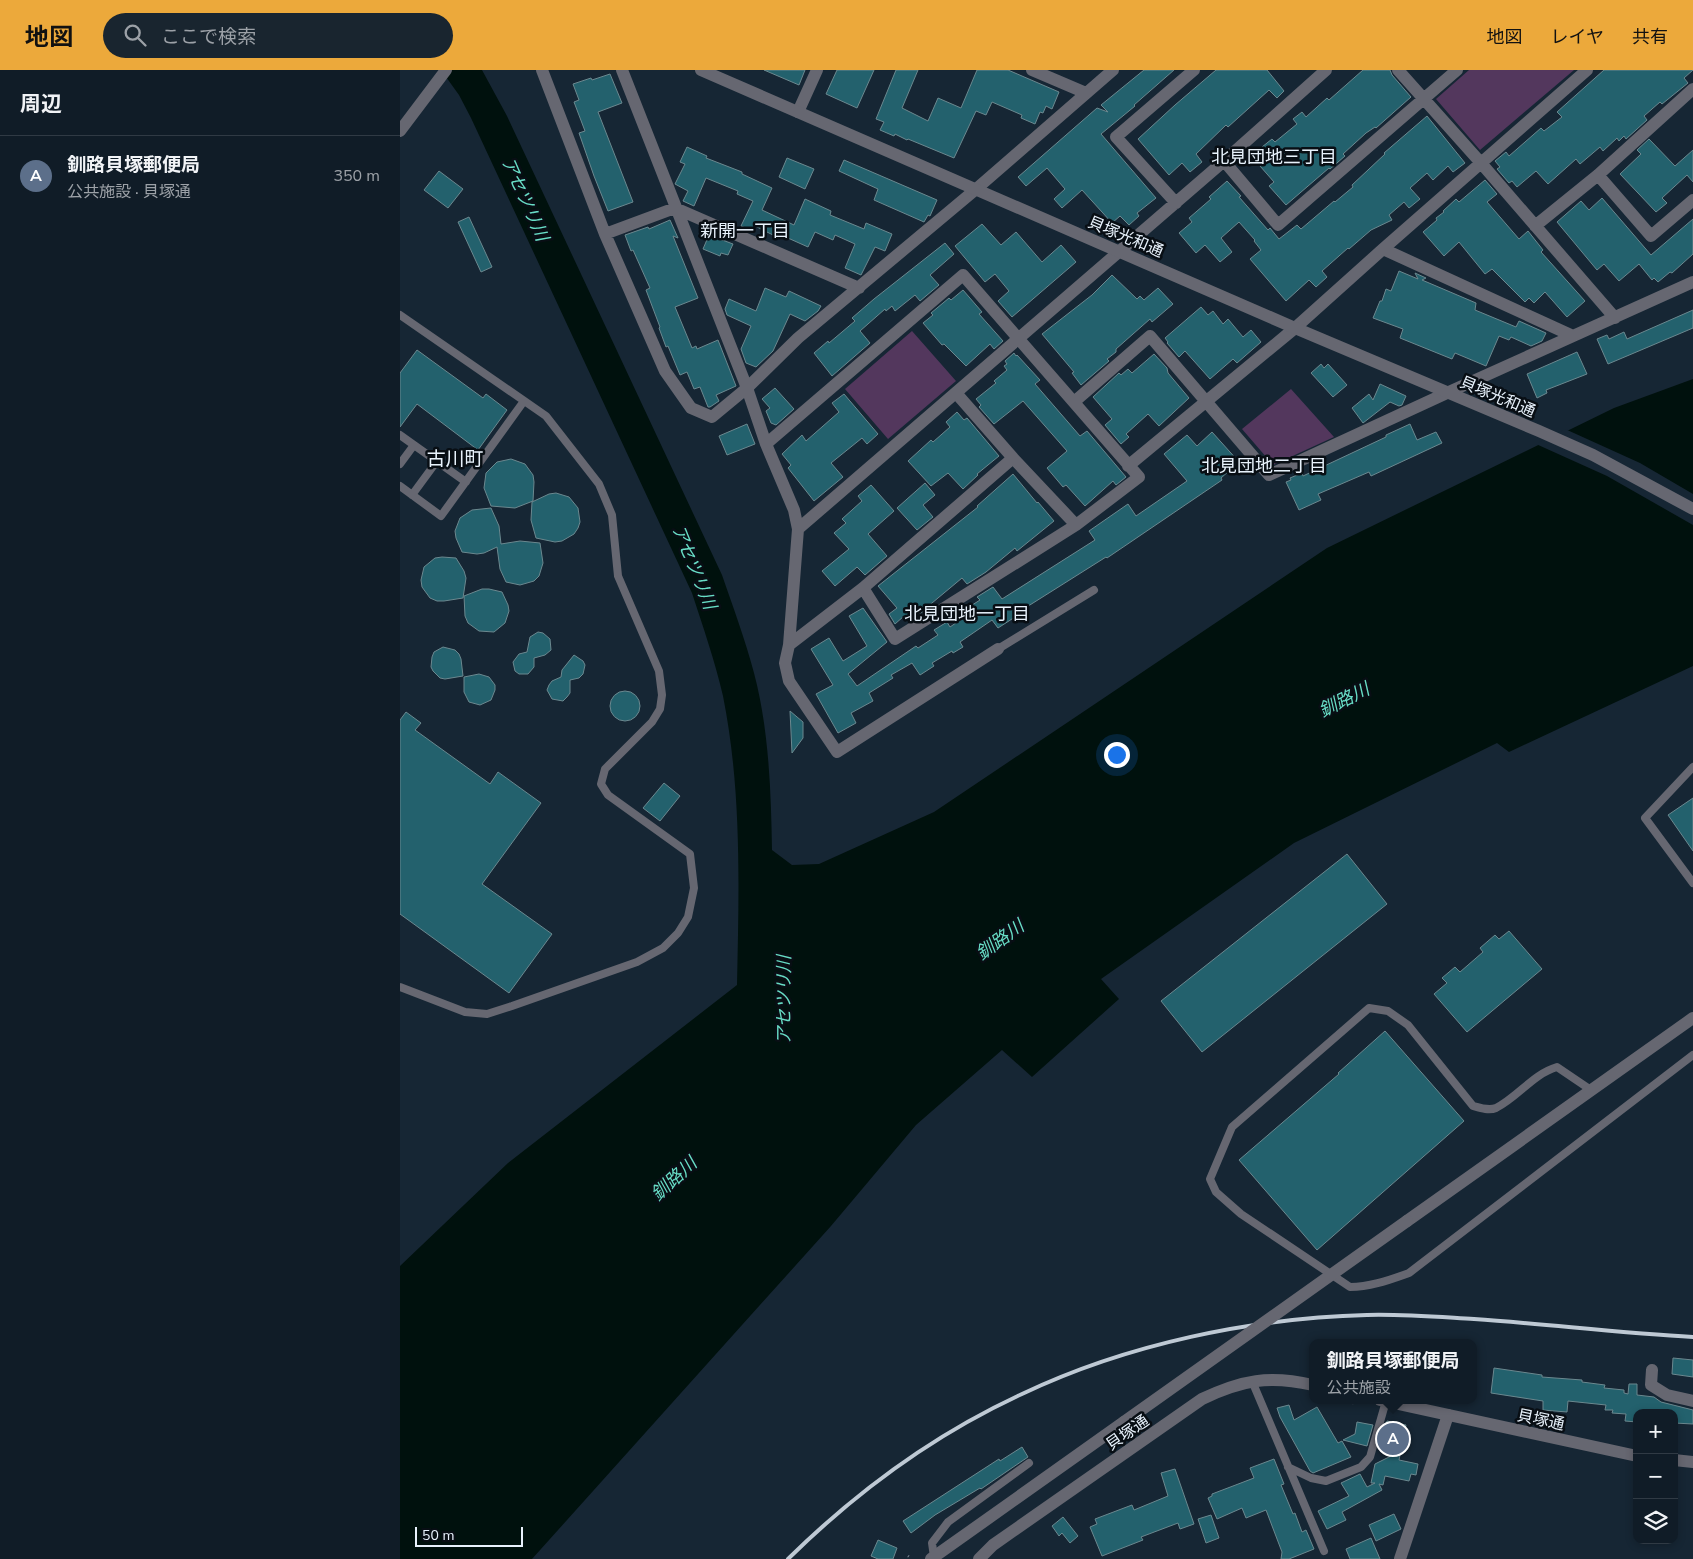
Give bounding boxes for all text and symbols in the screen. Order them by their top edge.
search box [103,13,453,58]
text: 地図 [25,21,73,53]
icon: search [121,21,149,49]
text: ここで検索 [161,24,256,50]
text: 地図 [1487,25,1523,49]
text: レイヤ [1551,25,1604,49]
text: 共有 [1632,25,1668,49]
text: 周辺 [20,90,62,118]
district label: 北見団地三丁目 [1211,145,1337,169]
text: 釧路貝塚郵便局 [67,152,200,178]
water label: アセツリ川 [496,153,555,247]
text: A [30,165,42,187]
text: 350 m [333,165,380,187]
text: 公共施設 · 貝塚通 [67,181,191,203]
street label: 貝塚光和通 [1084,211,1167,263]
district label: 新開一丁目 [700,219,790,243]
street label: 貝塚光和通 [1456,371,1539,423]
district label: 古川町 [426,446,484,472]
district label: 北見団地二丁目 [1201,454,1327,478]
water label: アセツリ川 [666,521,723,615]
district label: 北見団地一丁目 [904,602,1030,626]
water label: 釧路川 [1314,676,1375,723]
your location [1104,742,1130,768]
water label: 釧路川 [971,913,1031,966]
water label: アセツリ川 [772,953,796,1045]
water label: 釧路川 [646,1150,703,1206]
popup [1309,1339,1477,1404]
text: 釧路貝塚郵便局 [1326,1348,1460,1374]
text: 公共施設 [1326,1377,1391,1399]
street label: 貝塚通 [1515,1404,1567,1436]
map controls [1633,1409,1678,1544]
button: + [1633,1409,1678,1454]
street label: 貝塚通 [1102,1410,1154,1456]
pin: A [1377,1420,1409,1458]
button: − [1633,1454,1678,1499]
button: layers [1633,1499,1678,1544]
scale bar [415,1524,522,1547]
text: 50 m [422,1526,454,1545]

